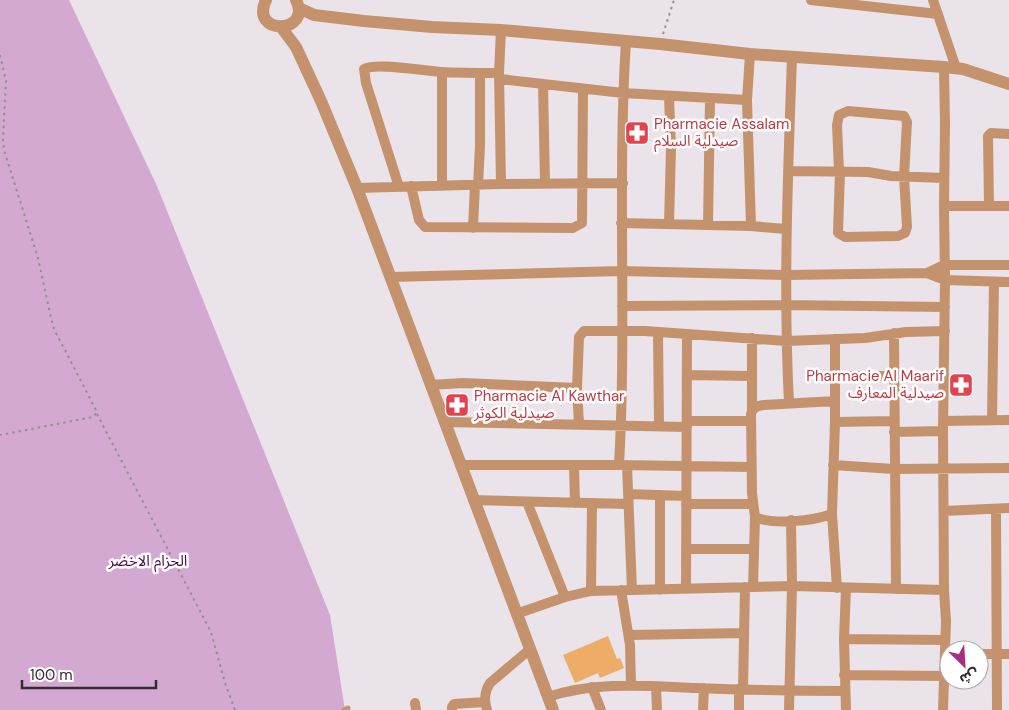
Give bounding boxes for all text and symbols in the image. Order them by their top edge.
place label: Pharmacie Assalam صيدلية السلام [654,114,789,152]
pharmacy icon: Pharmacie Assalam صيدلية السلام [624,120,650,146]
place label: Pharmacie Al Maarif صيدلية المعارف [806,366,944,403]
pharmacy icon: Pharmacie Al Maarif صيدلية المعارف [948,372,974,398]
place label: Pharmacie Al Kawthar صيدلية الكوثر [473,386,625,423]
pharmacy icon: Pharmacie Al Kawthar صيدلية الكوثر [444,392,470,418]
park label: الحزام الاخضر [108,551,187,572]
north arrow [939,640,989,690]
scale bar [22,658,156,690]
text: 100 m [30,665,73,685]
text: ش [957,665,982,689]

